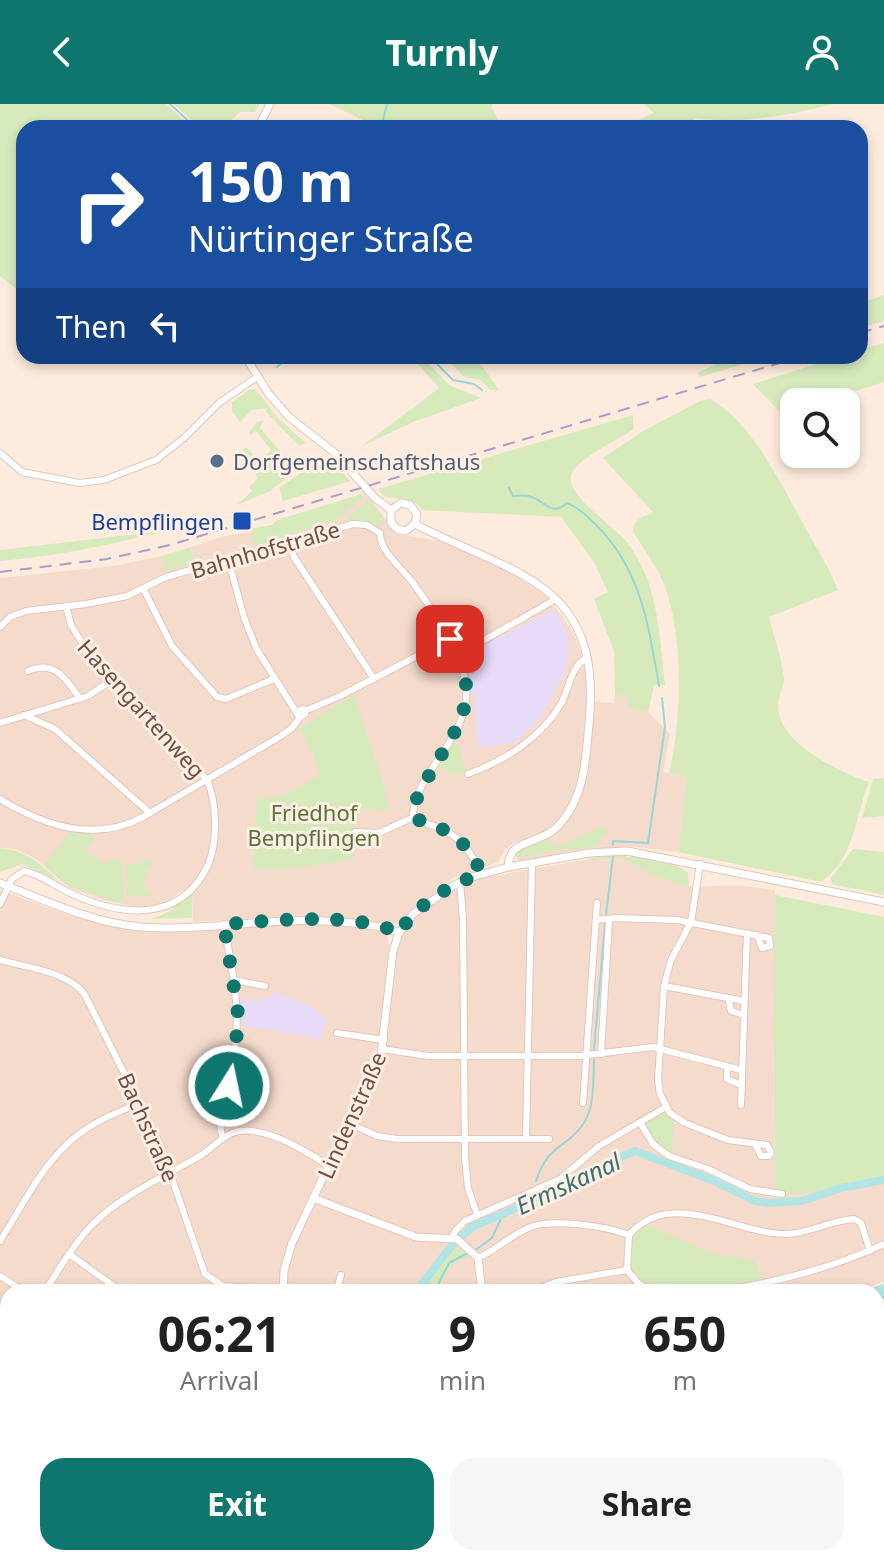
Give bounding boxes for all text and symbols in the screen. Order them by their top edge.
text: Turnly [385,28,499,77]
icon: back [40,30,84,74]
icon: person [800,30,844,74]
text: 150 m [188,142,353,218]
icon: right [56,152,160,256]
text: Nürtinger Straße [188,214,474,263]
icon: left [143,304,187,348]
text: Then [56,306,127,347]
map controls [780,388,860,468]
button: search [780,388,860,468]
place label: Dorfgemeinschaftshaus [233,446,480,476]
marker: Dorfgemeinschaftshaus [208,452,226,470]
place label: Bempflingen [91,506,224,536]
marker: Bempflingen [231,510,253,532]
street label: Bahnhofstraße [187,513,343,585]
pin [416,605,484,673]
icon: arrive [428,617,472,661]
street label: Hasengartenweg [72,632,212,784]
park label: Friedhof Bempflingen [248,797,380,852]
position arrow [187,1044,271,1128]
street label: Lindenstraße [310,1047,392,1183]
street label: Bachstraße [112,1068,186,1186]
water label: Ermskanal [510,1144,627,1222]
text: 06:21 [158,1301,281,1366]
text: 9 [449,1301,476,1366]
text: 650 [644,1301,726,1366]
text: Arrival [180,1362,259,1398]
text: min [439,1362,486,1398]
text: m [673,1362,697,1398]
button: Exit [40,1458,434,1550]
button: Share [450,1458,844,1550]

